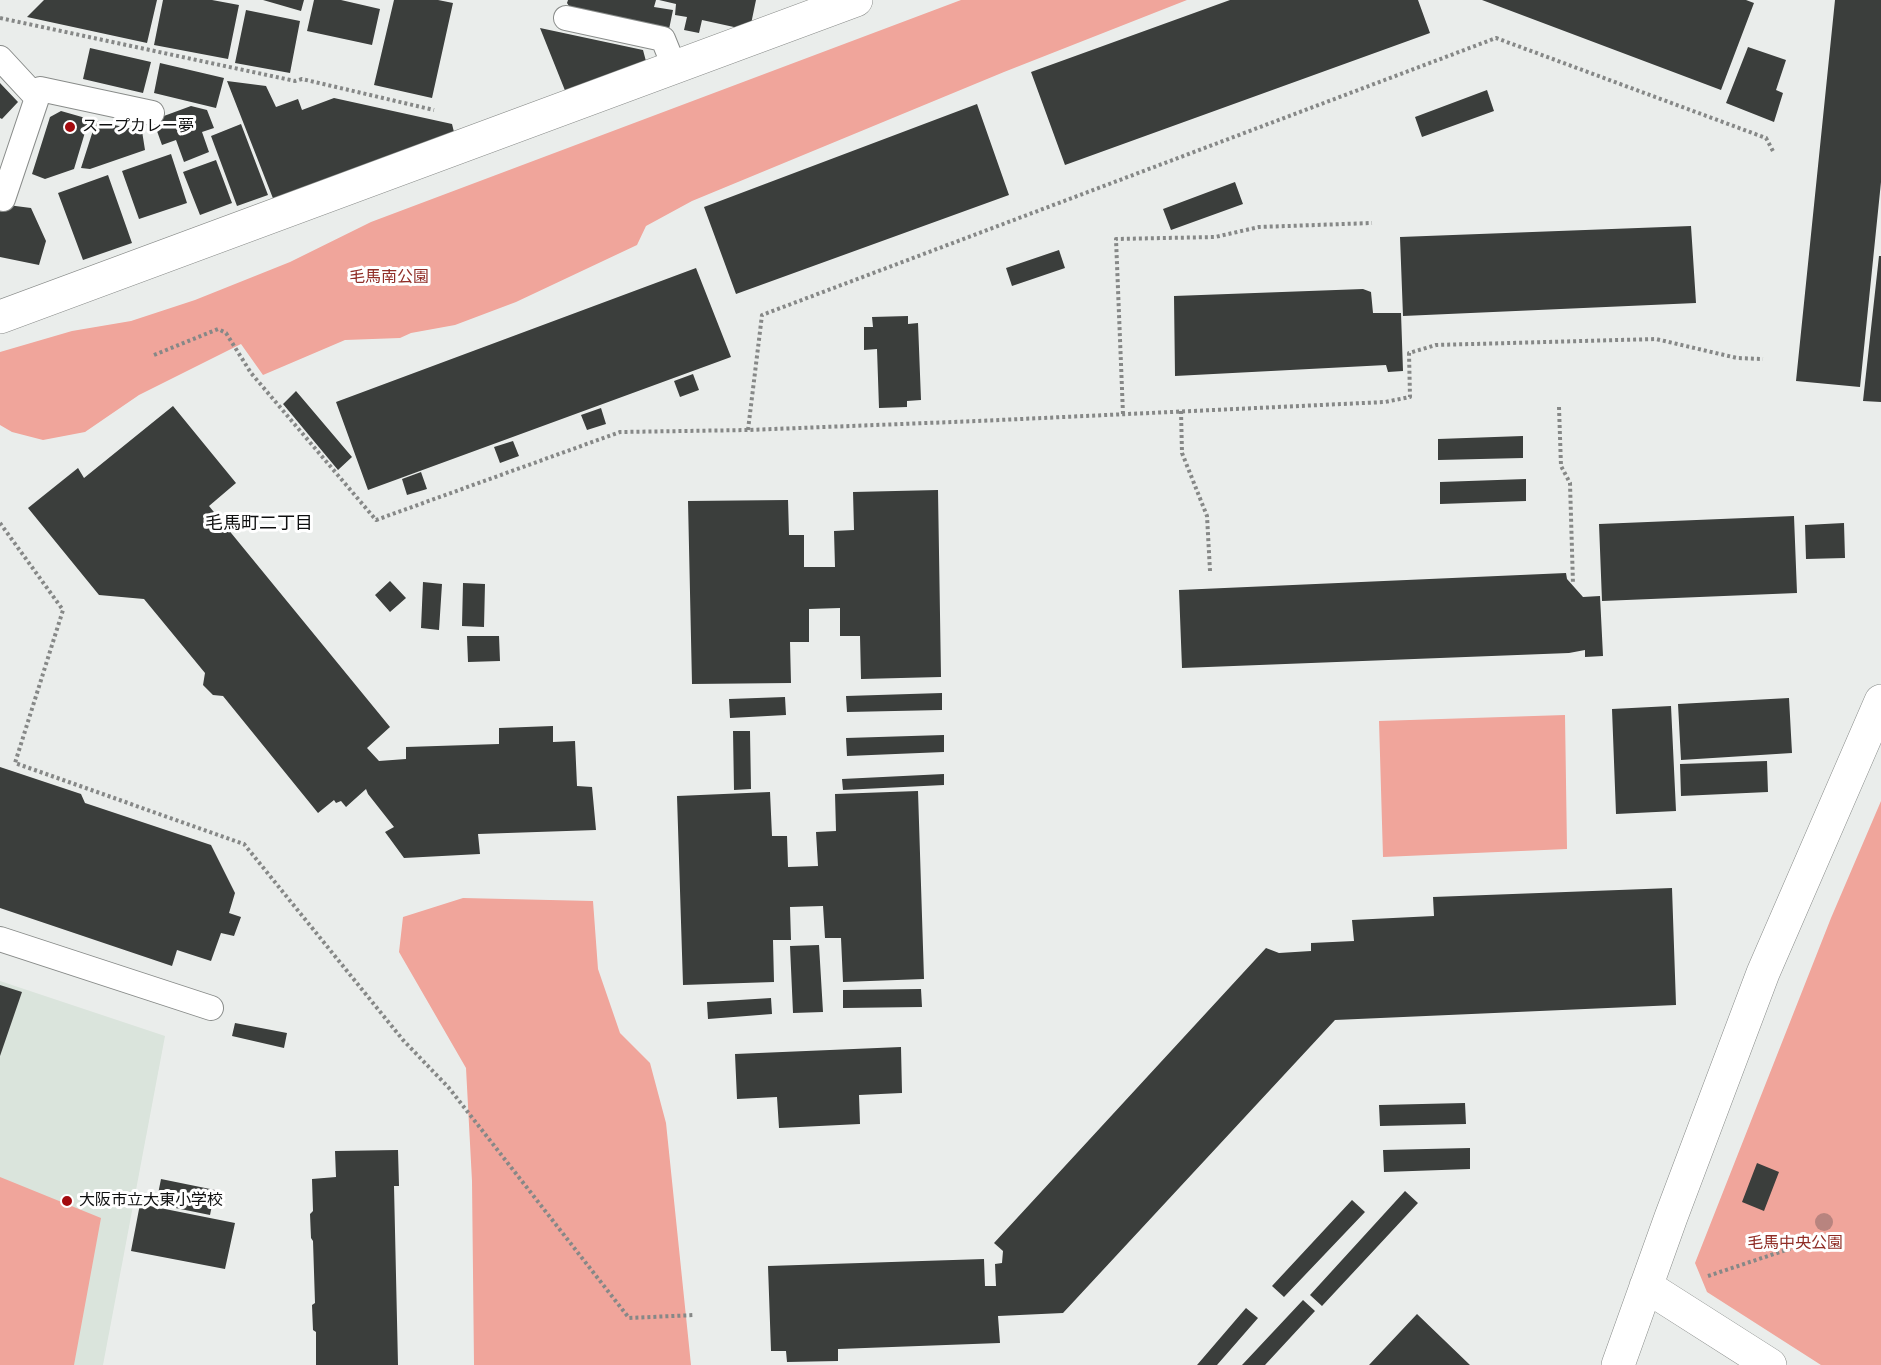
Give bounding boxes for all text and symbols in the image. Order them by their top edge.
place label: スープカレー夢 [82,117,194,137]
marker: スープカレー夢 [63,120,77,134]
park label: 毛馬南公園 [349,268,429,288]
district label: 毛馬町二丁目 [205,513,313,535]
place label: 大阪市立大東小学校 [79,1191,223,1211]
marker: 大阪市立大東小学校 [60,1194,74,1208]
park label: 毛馬中央公園 [1747,1234,1843,1254]

